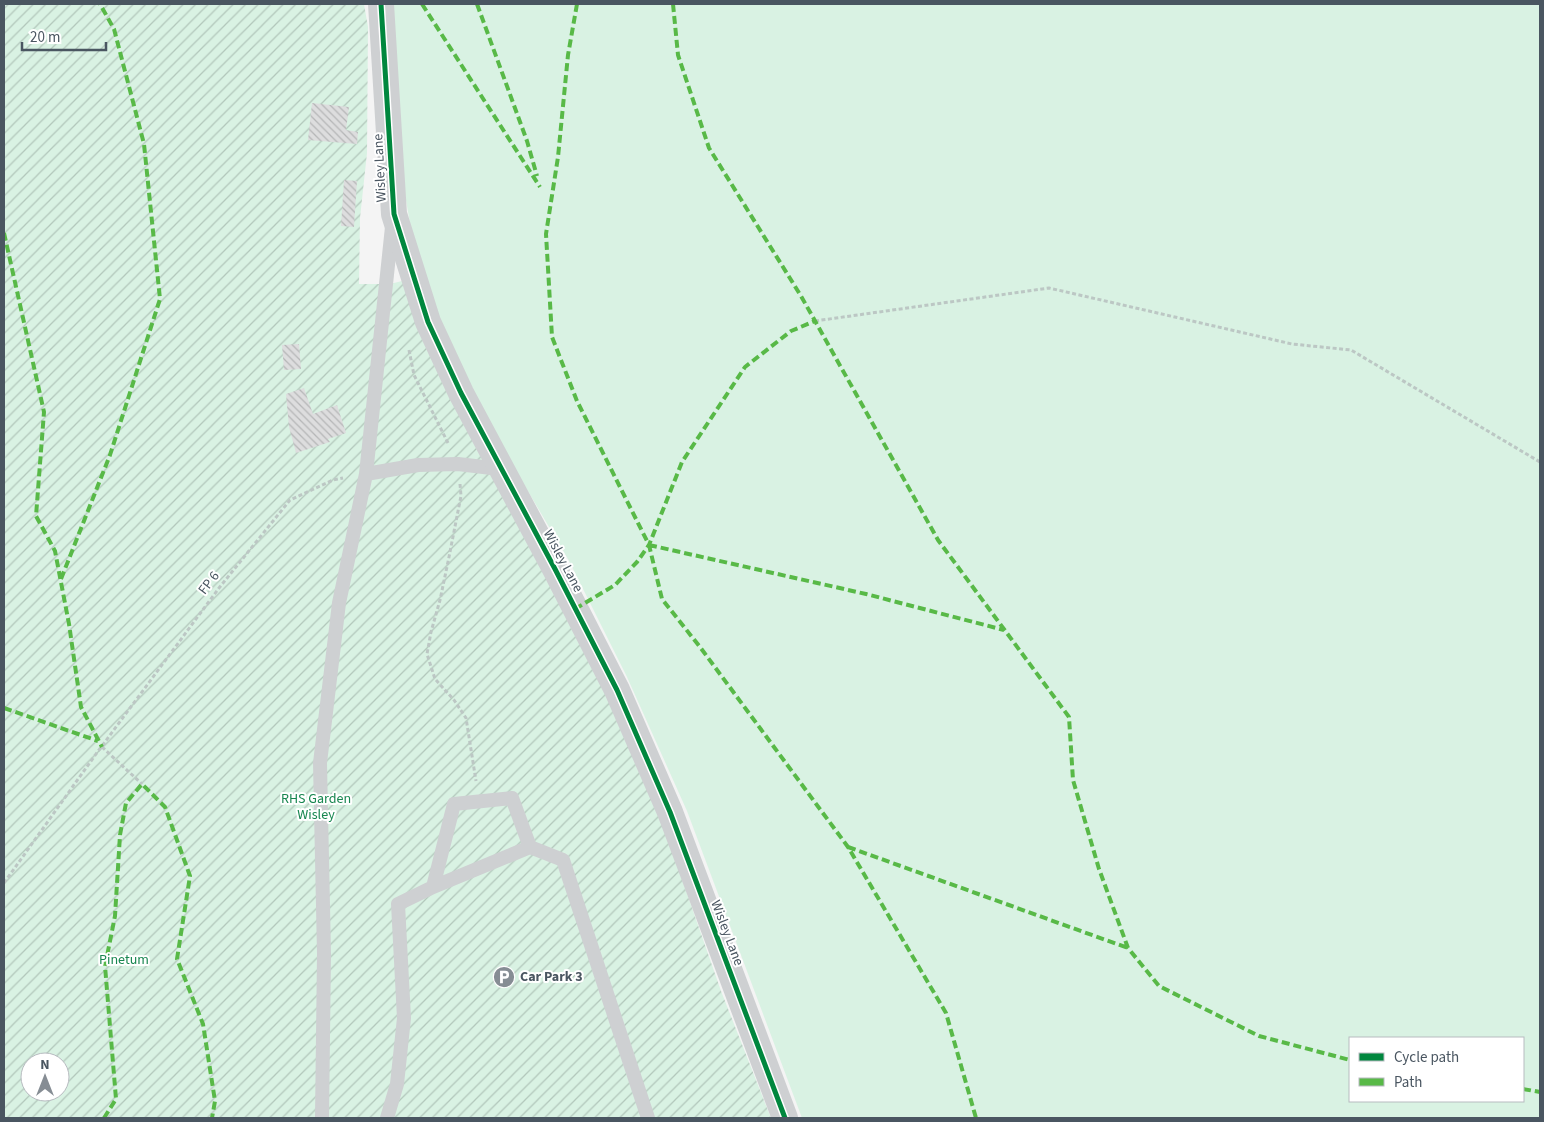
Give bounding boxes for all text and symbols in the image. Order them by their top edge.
scale bar [22,20,106,52]
text: 20 m [30,27,60,48]
street label: Wisley Lane [368,133,392,203]
street label: Wisley Lane [538,526,588,596]
street label: FP 6 [194,567,224,599]
park label: RHS Garden Wisley [281,789,351,825]
street label: Wisley Lane [705,897,749,969]
park label: Pinetum [99,950,149,970]
parking icon: Car Park 3 [492,965,516,989]
place label: Car Park 3 [520,967,583,987]
legend [1349,1037,1524,1102]
text: Cycle path [1394,1047,1459,1068]
north arrow [20,1052,70,1102]
text: N [40,1055,50,1075]
text: Path [1394,1072,1422,1093]

